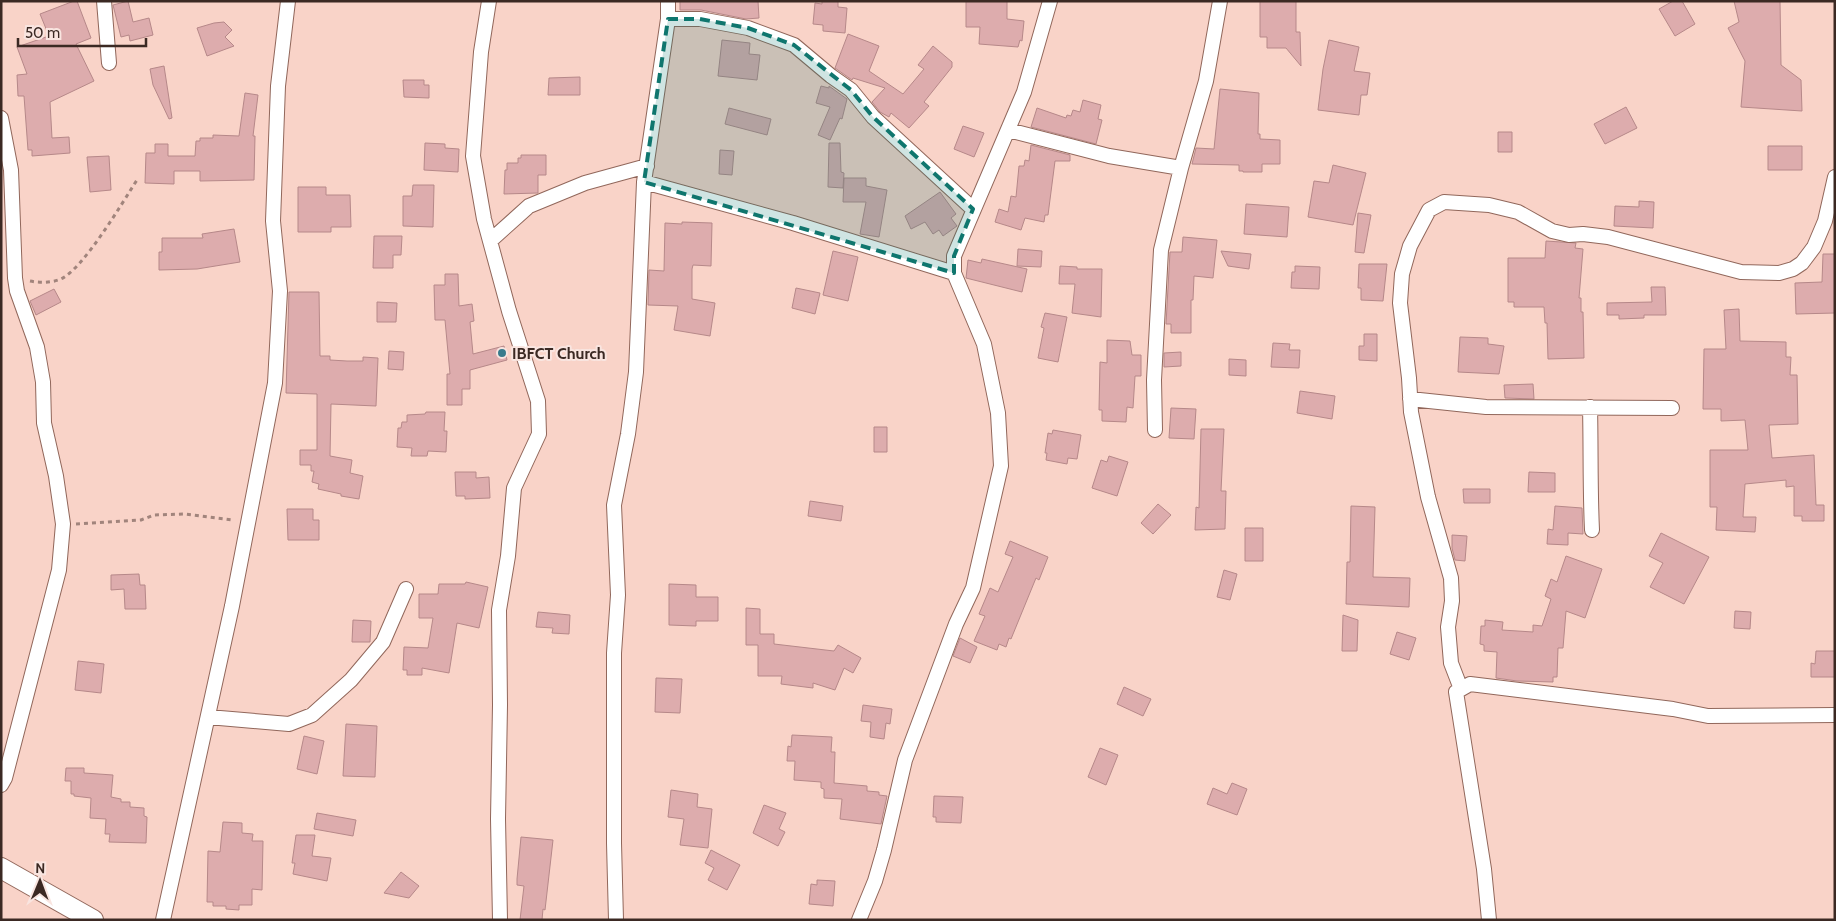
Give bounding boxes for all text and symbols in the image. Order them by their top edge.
scale bar [18,15,145,47]
text: 50 m [25,24,60,42]
place label: IBFCT Church [512,344,606,363]
marker: IBFCT Church [496,347,508,359]
north arrow [15,856,65,906]
text: N [35,859,45,877]

